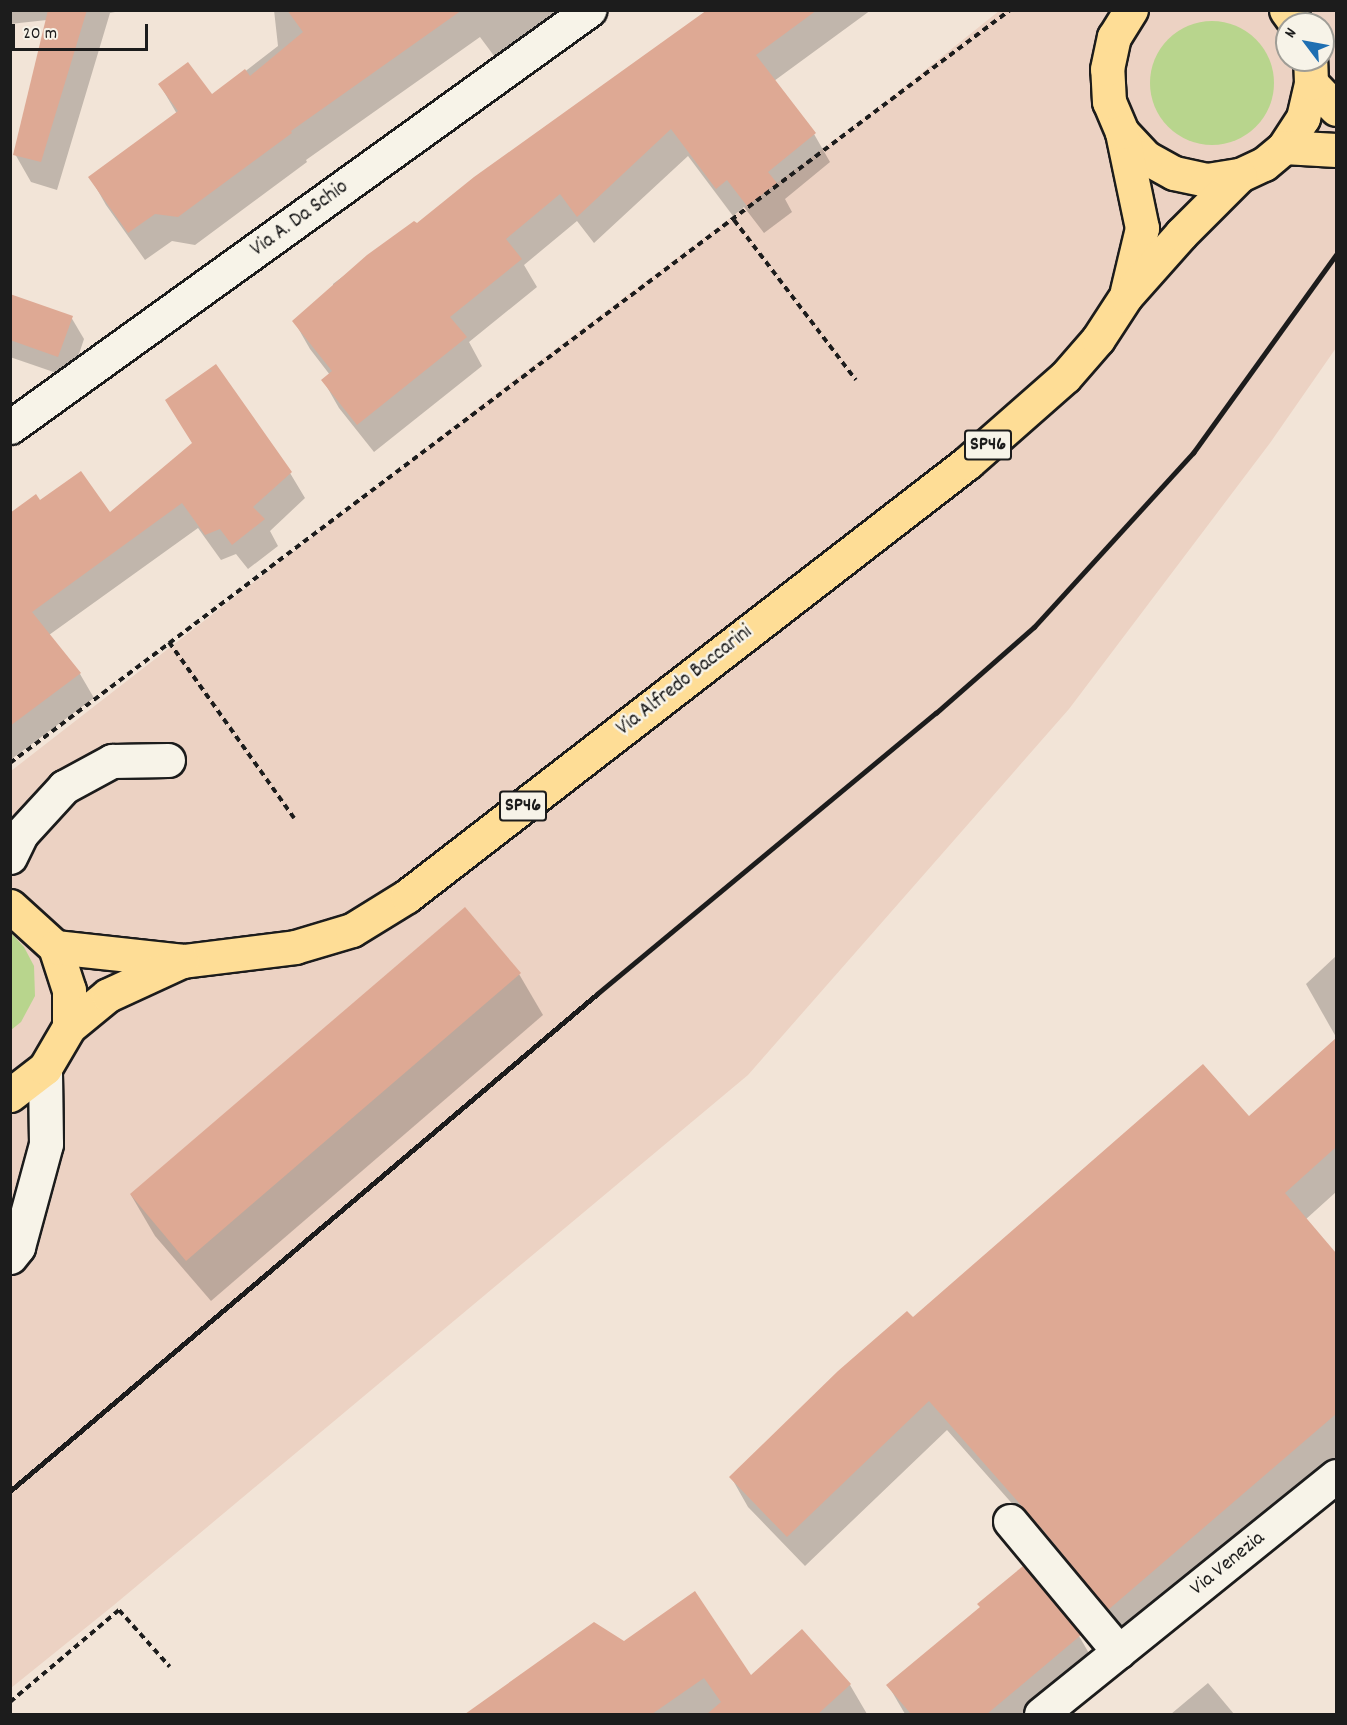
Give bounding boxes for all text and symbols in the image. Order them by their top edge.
scale bar [15,12,152,50]
north arrow [1275,12,1335,72]
text: 20 m [23,22,57,47]
text: N [1279,24,1303,43]
street label: Via A. Da Schio [246,175,354,263]
road number: SP46 [964,428,1012,462]
street label: Via Alfredo Baccarini [612,620,758,742]
road number: SP46 [499,789,547,823]
street label: Via Venezia [1186,1526,1270,1602]

